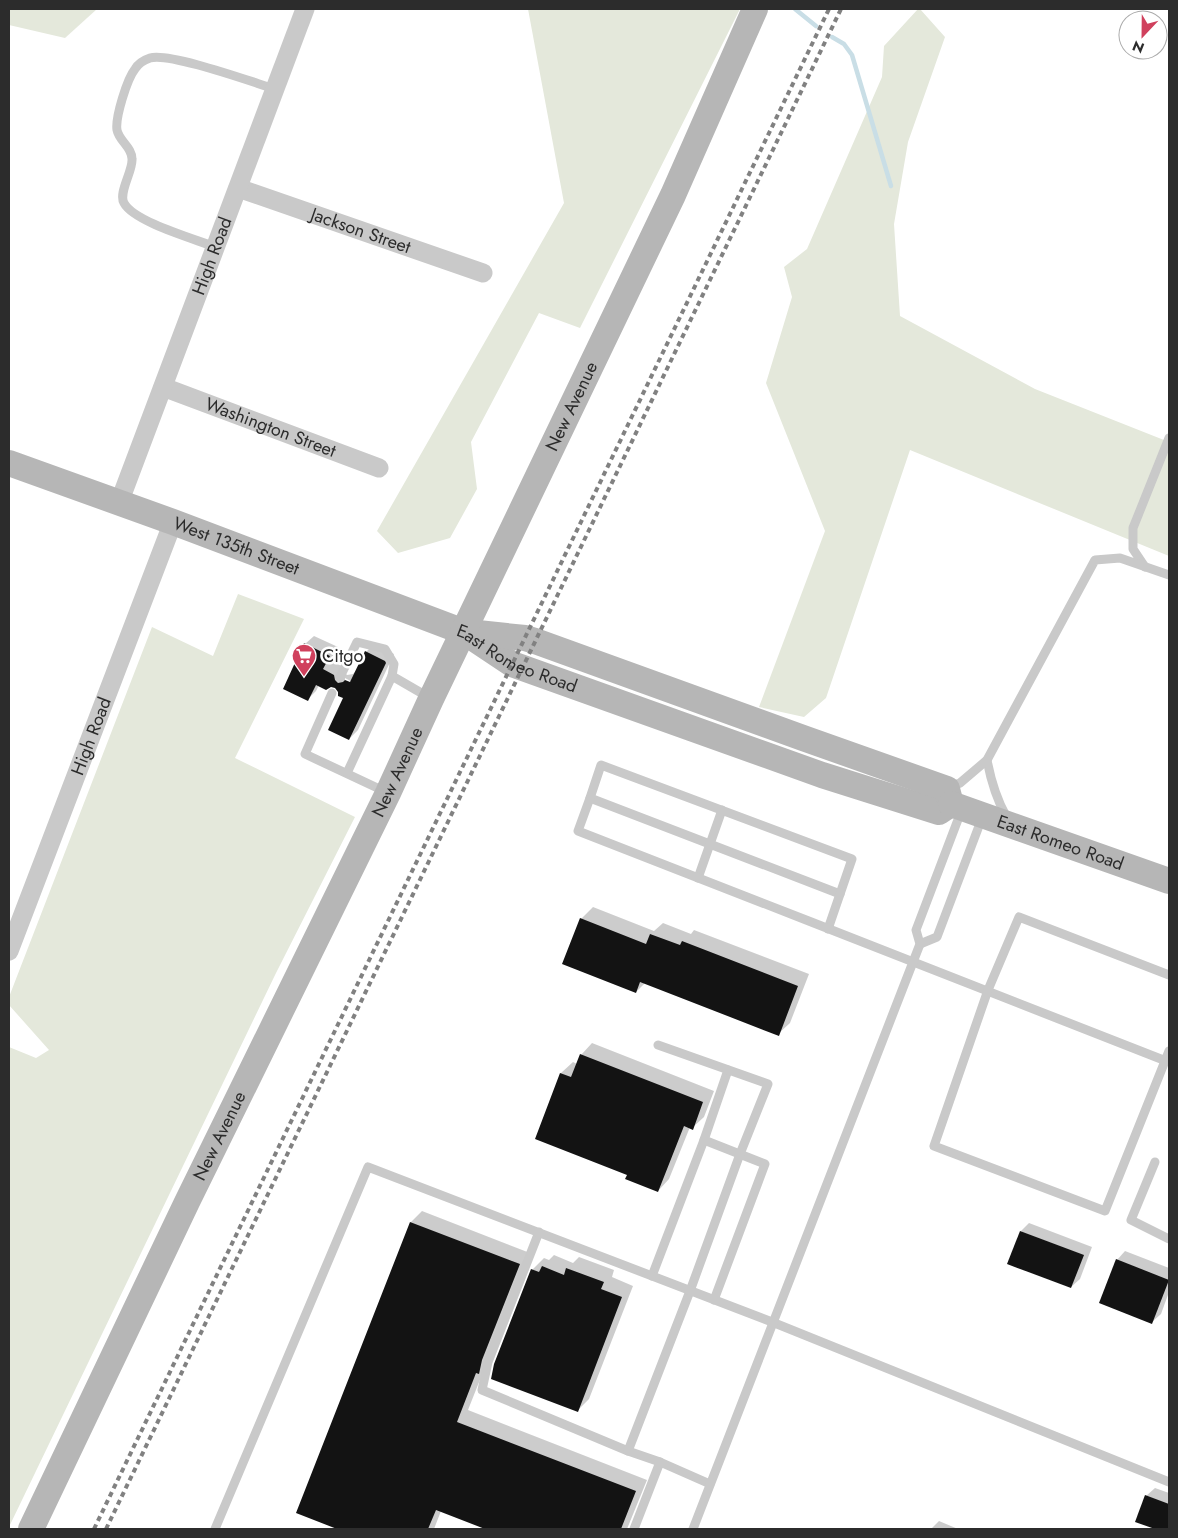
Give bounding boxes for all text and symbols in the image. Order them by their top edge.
north arrow [1118,10,1168,60]
text: N [1129,36,1147,58]
street label: Jackson Street [305,201,415,260]
street label: High Road [185,213,239,299]
street label: New Avenue [539,357,604,456]
street label: Washington Street [202,391,340,464]
street label: West 135th Street [170,510,304,582]
street label: East Romeo Road [453,617,581,699]
supermarket icon: Citgo [291,643,317,677]
place label: Citgo [322,643,364,669]
street label: High Road [64,693,118,779]
street label: New Avenue [365,723,429,822]
street label: East Romeo Road [993,808,1127,877]
street label: New Avenue [187,1087,253,1185]

